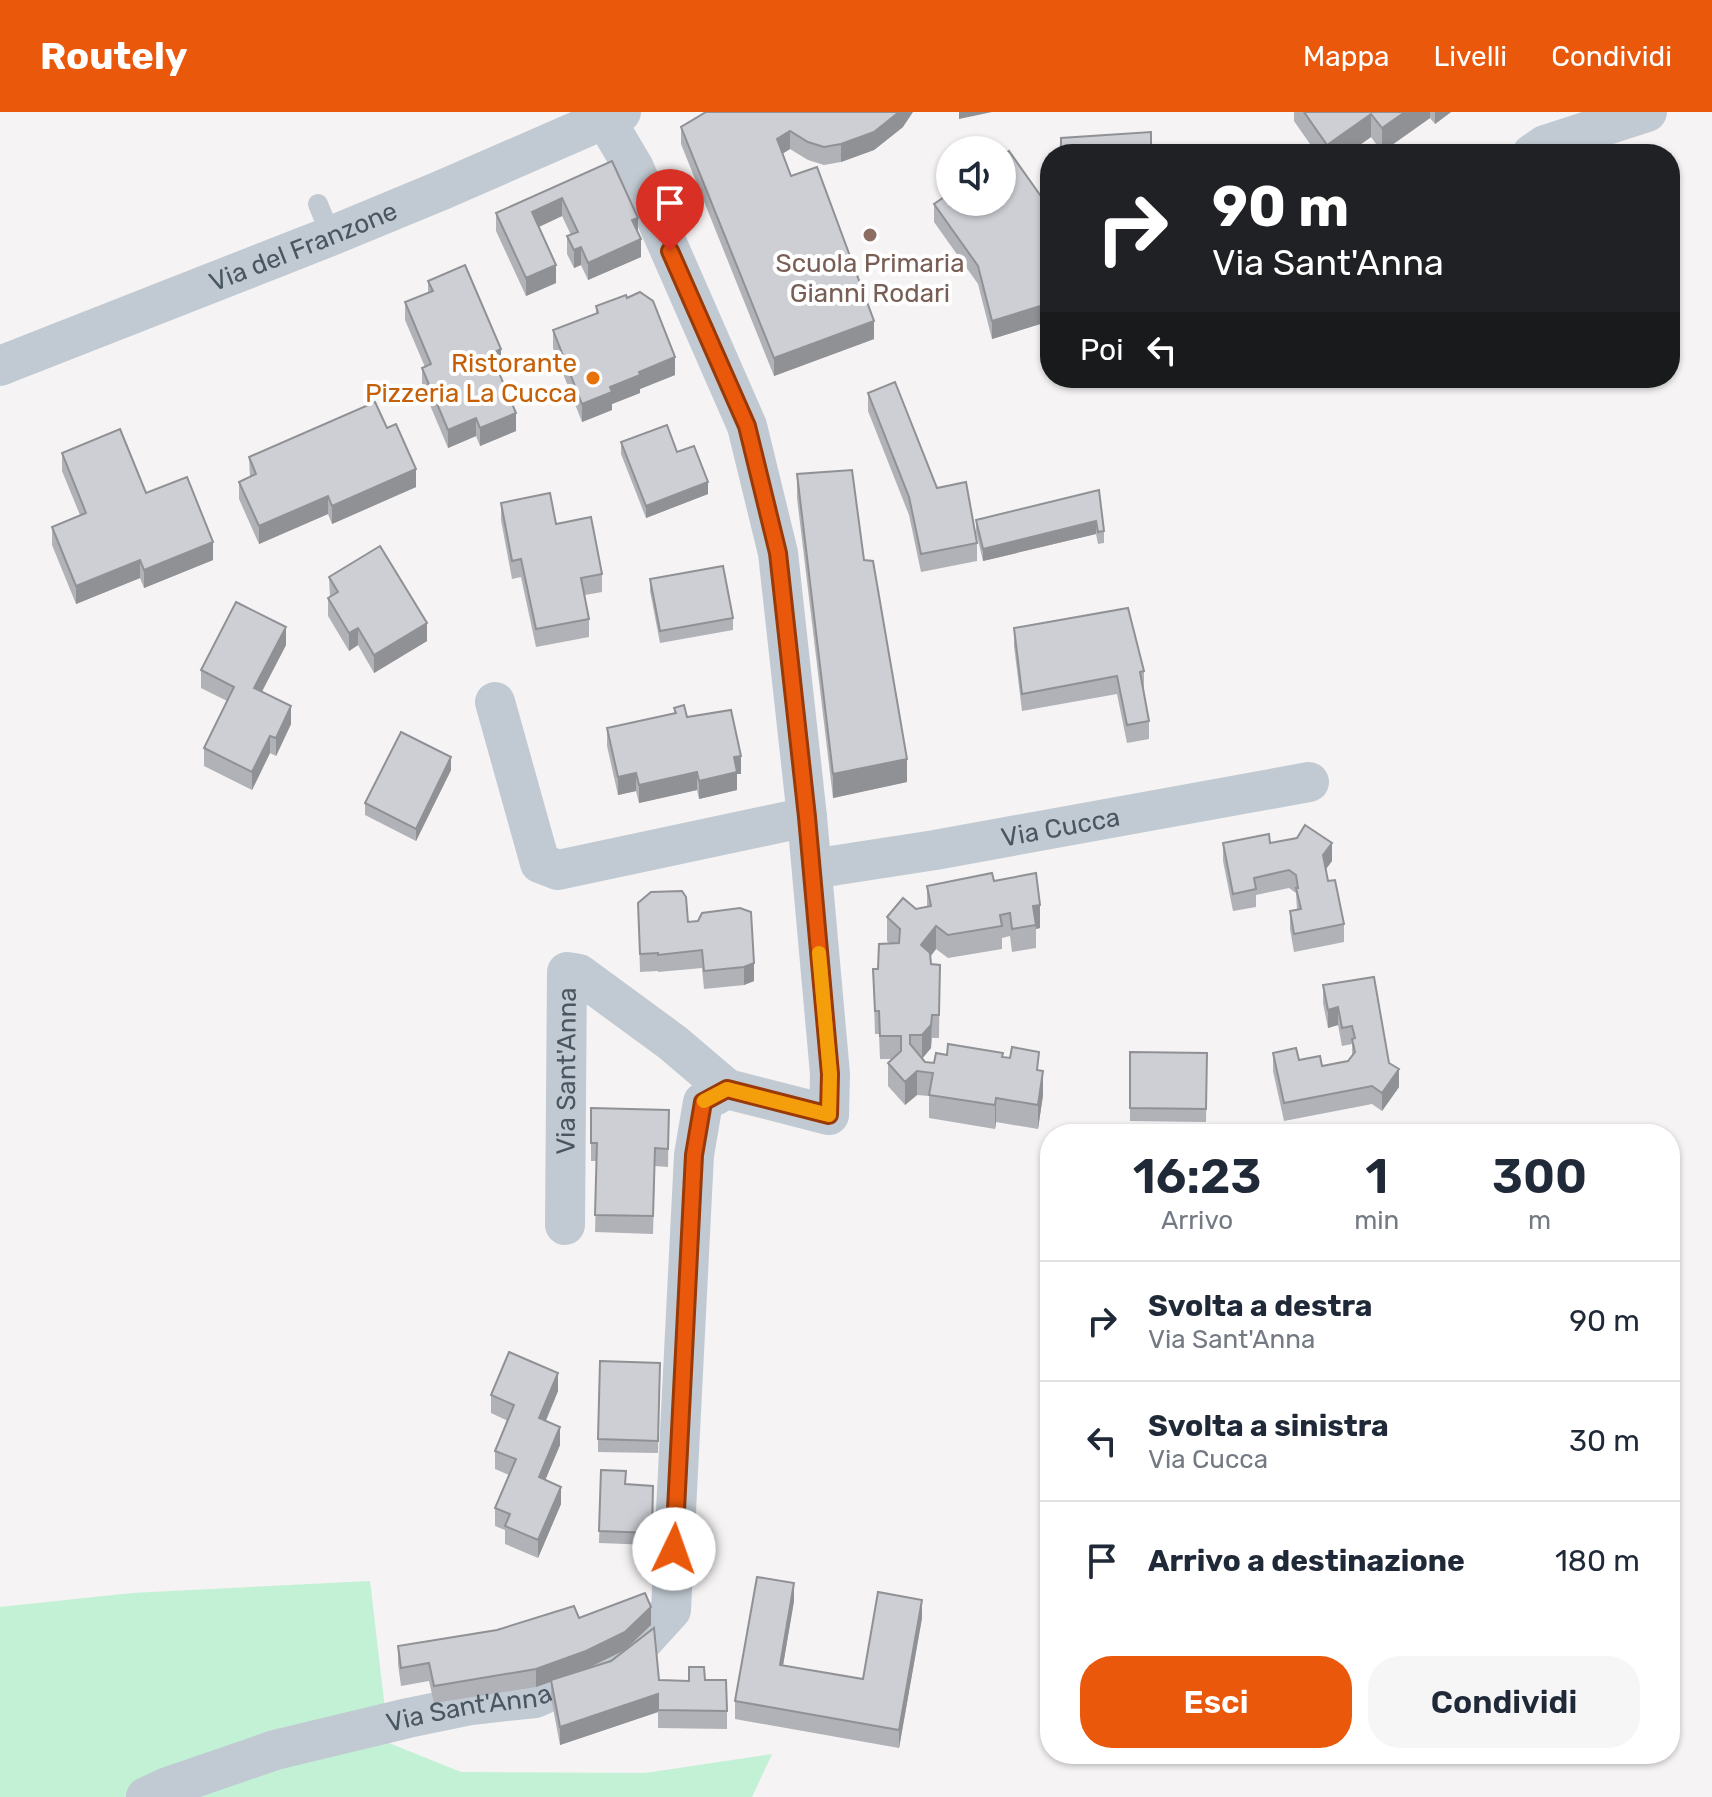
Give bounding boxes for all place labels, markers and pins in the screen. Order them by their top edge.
pin [636,169,704,251]
marker: Scuola Primaria Gianni Rodari [861,226,879,244]
place label: Scuola Primaria Gianni Rodari [776,248,965,309]
place label: Ristorante Pizzeria La Cucca [365,348,577,409]
marker: Ristorante Pizzeria La Cucca [584,369,602,387]

